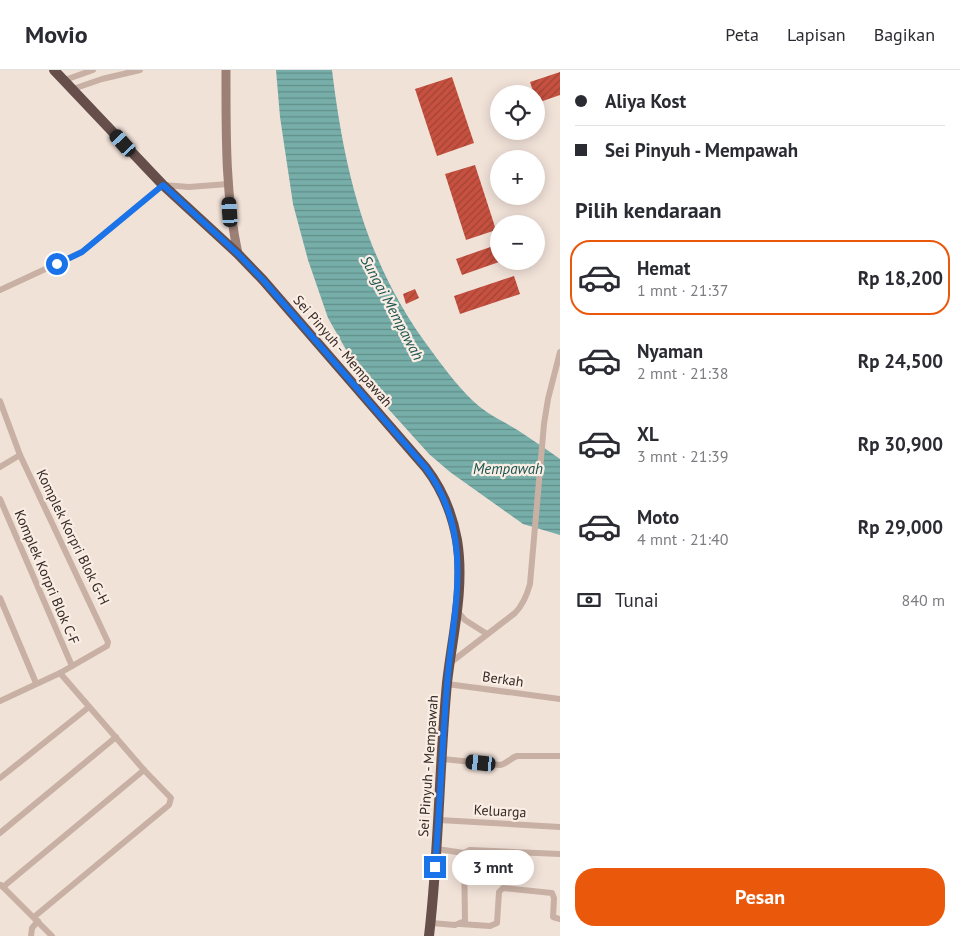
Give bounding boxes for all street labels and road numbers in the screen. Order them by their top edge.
street label: Sei Pinyuh - Mempawah [290,291,396,411]
street label: Komplek Korpri Blok G-H [32,466,114,608]
street label: Komplek Korpri Blok C-F [10,507,84,647]
street label: Berkah [481,667,525,691]
street label: Sei Pinyuh - Mempawah [414,694,442,838]
street label: Keluarga [473,801,527,821]

